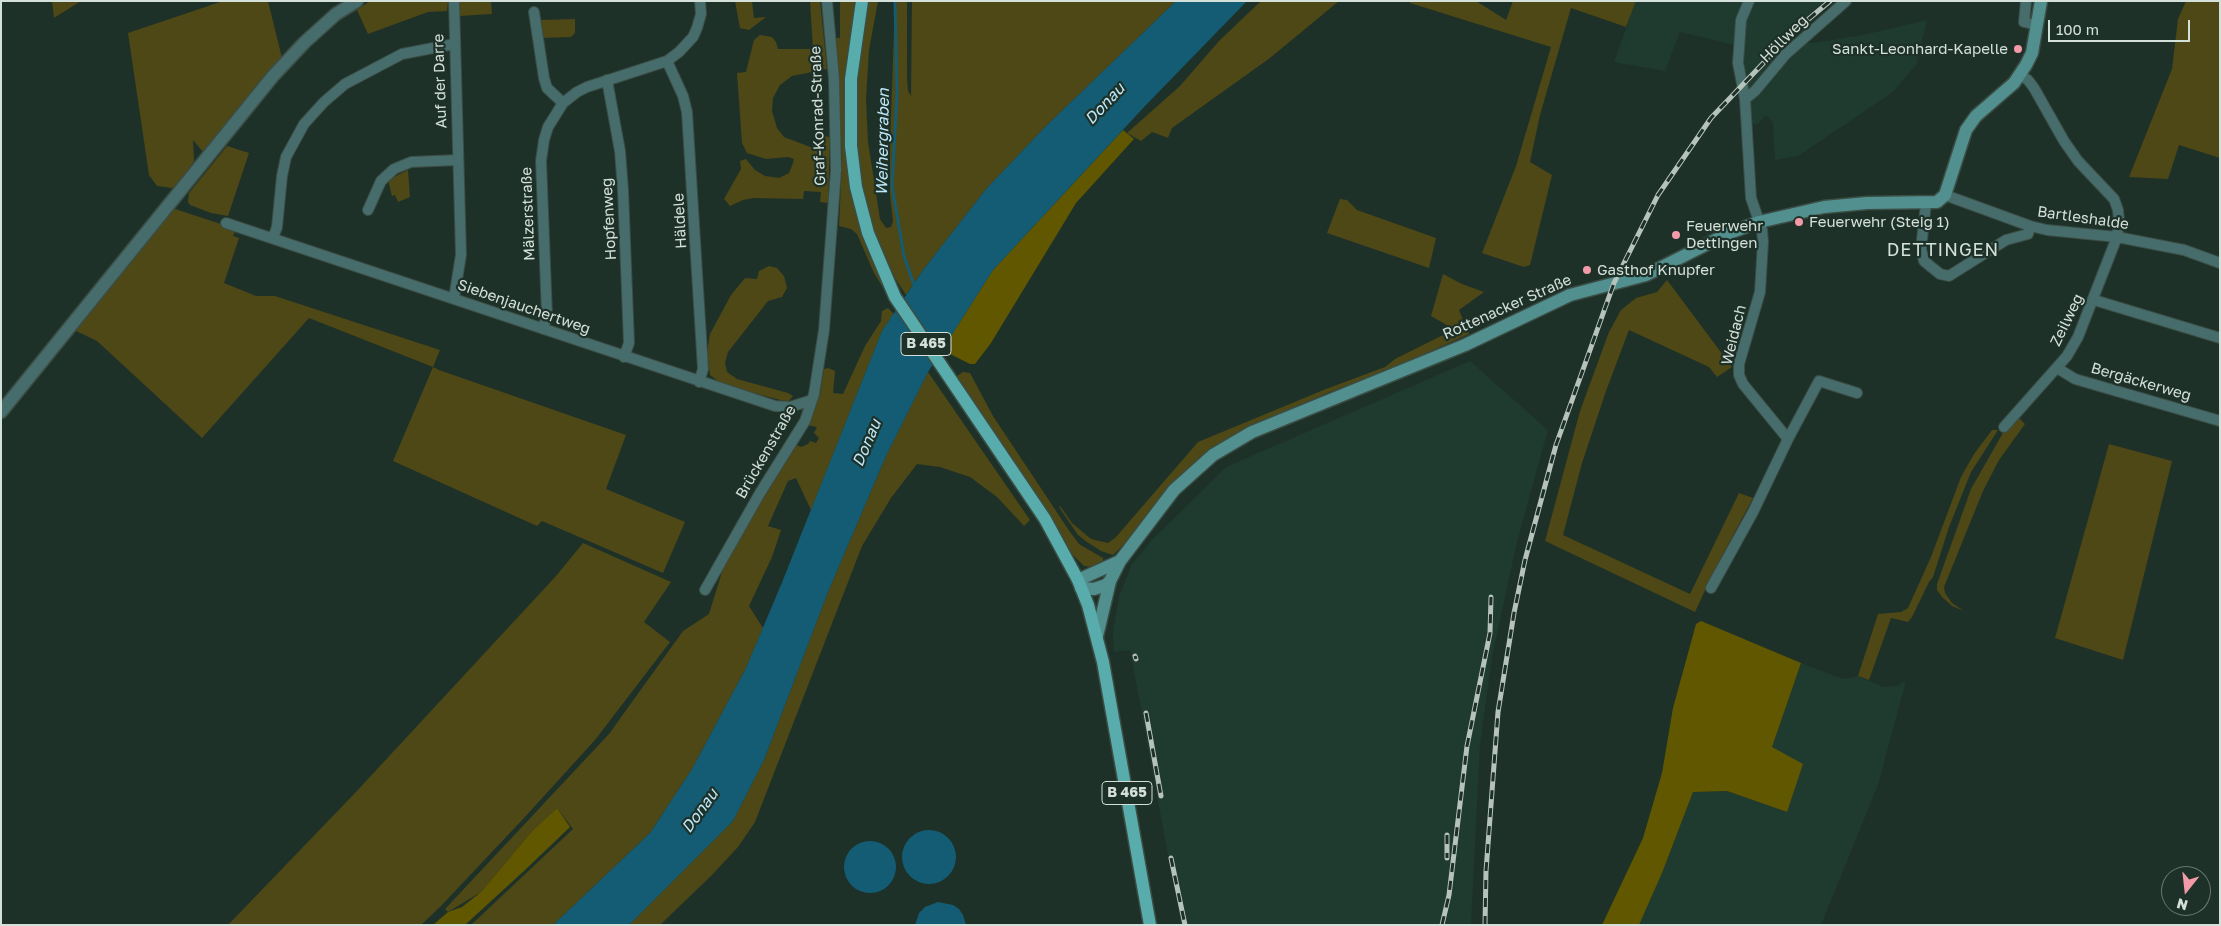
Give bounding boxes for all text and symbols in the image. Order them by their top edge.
scale bar [2051,10,2194,42]
street label: Höllweg [1757,12,1811,66]
text: 100 m [2056,20,2099,38]
street label: Auf der Darre [429,33,451,129]
place label: Sankt-Leonhard-Kapelle [1832,40,2008,58]
marker: Sankt-Leonhard-Kapelle [2012,43,2024,55]
street label: Graf-Konrad-Straße [807,46,829,186]
water label: Donau [1081,79,1129,129]
water label: Weihergraben [872,88,894,196]
street label: Mälzerstraße [517,167,539,261]
street label: Hopfenweg [598,177,620,261]
street label: Häldele [670,193,690,249]
street label: Bartleshalde [2036,203,2130,233]
place label: Feuerwehr (Steig 1) [1809,213,1950,231]
marker: Feuerwehr (Steig 1) [1793,216,1805,228]
place label: Feuerwehr Dettingen [1686,217,1763,252]
marker: Feuerwehr Dettingen [1670,229,1682,241]
district label: DETTINGEN [1886,239,2000,261]
place label: Gasthof Knupfer [1597,261,1715,279]
marker: Gasthof Knupfer [1581,264,1593,276]
street label: Rottenacker Straße [1440,271,1574,343]
street label: Siebenjauchertweg [455,276,593,338]
street label: Zeilweg [2047,291,2087,349]
street label: Weidach [1718,303,1750,367]
road number: B 465 [901,332,951,356]
street label: Bergäckerweg [2089,359,2193,405]
street label: Brückenstraße [732,402,800,502]
water label: Donau [849,417,885,469]
road number: B 465 [1102,781,1152,804]
water label: Donau [678,785,722,837]
north arrow [2161,866,2211,916]
text: N [2175,895,2189,915]

